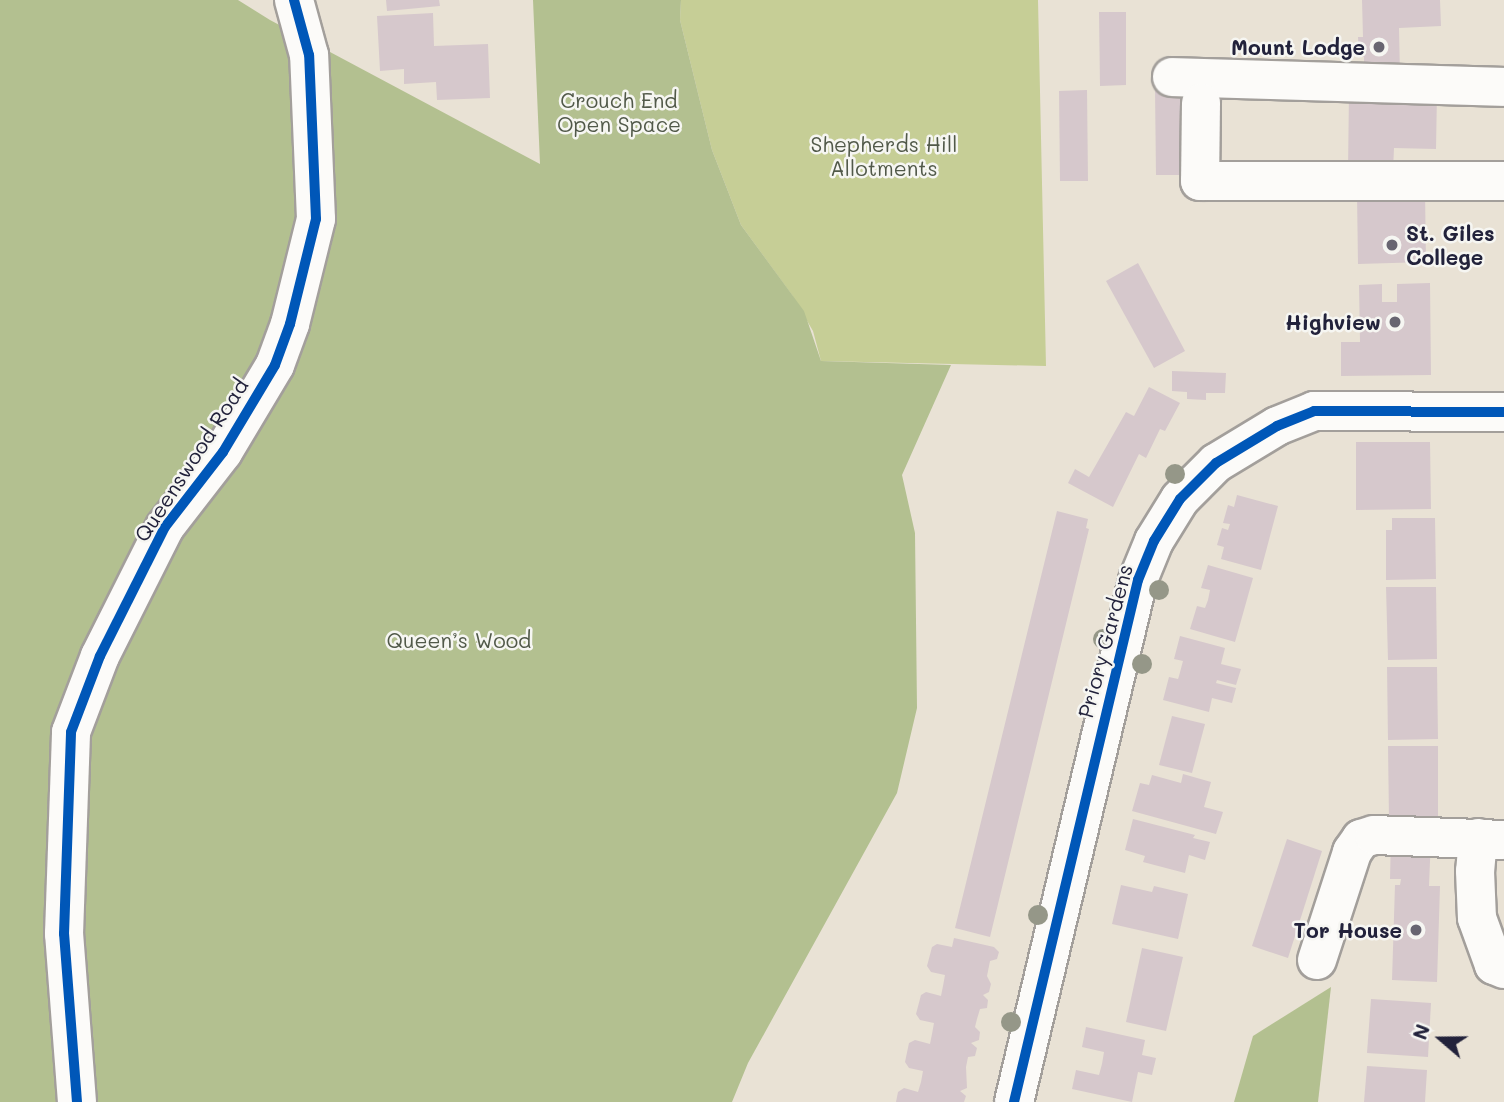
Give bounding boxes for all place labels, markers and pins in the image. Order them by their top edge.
place label: Mount Lodge [1231,34,1365,60]
marker: Mount Lodge [1371,39,1387,55]
place label: St. Giles College [1406,220,1495,270]
marker: St. Giles College [1384,237,1400,253]
place label: Highview [1285,309,1381,335]
marker: Highview [1387,314,1403,330]
place label: Tor House [1294,917,1402,943]
marker: Tor House [1408,922,1424,938]

